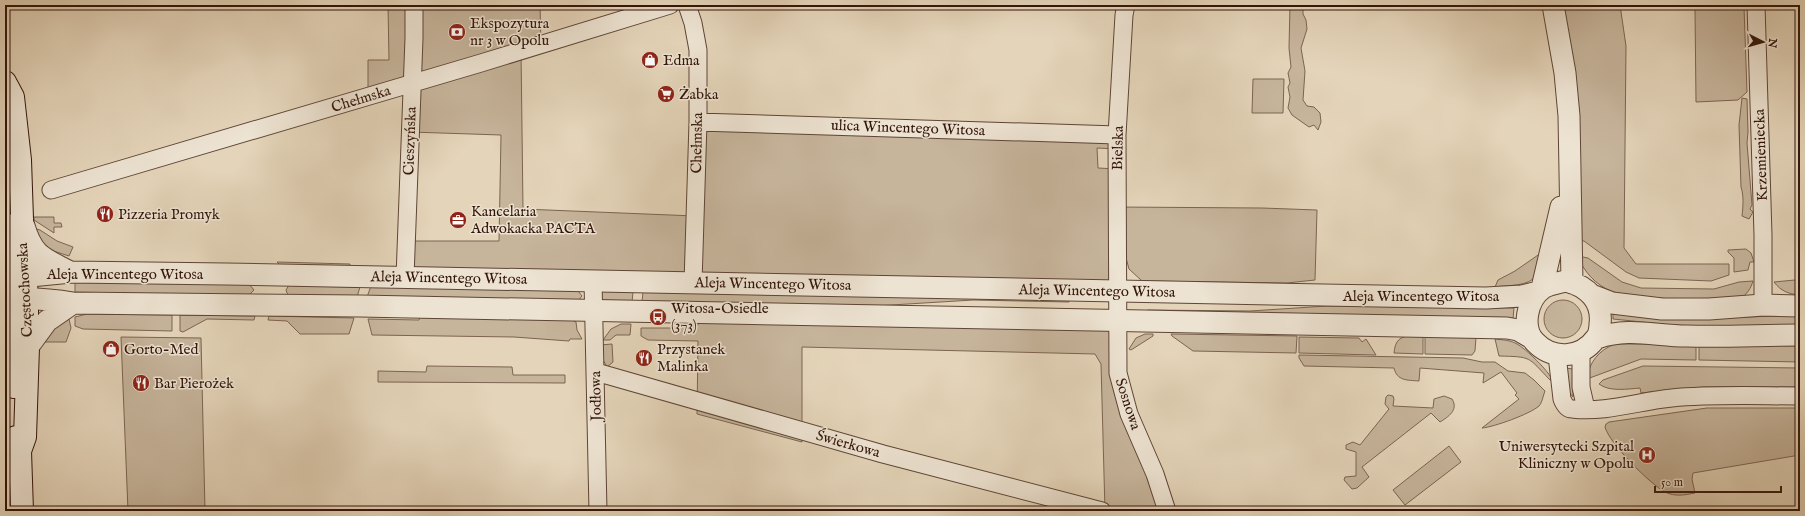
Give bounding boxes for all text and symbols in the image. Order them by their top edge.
place label: Ekspozytura nr 3 w Opolu [470,14,550,50]
bank icon: Ekspozytura nr 3 w Opolu [447,22,467,42]
north arrow [1743,22,1783,62]
text: N [1764,36,1780,49]
shop icon: Edma [640,50,660,70]
place label: Edma [663,51,700,70]
street label: Chełmska [329,81,393,117]
supermarket icon: Żabka [656,84,676,104]
place label: Żabka [679,85,719,104]
street label: Cieszyńska [399,106,421,176]
street label: Krzemieniecka [1750,108,1772,201]
street label: Chełmska [687,112,707,174]
street label: ulica Wincentego Witosa [831,116,986,140]
street label: Bielska [1108,125,1128,170]
place label: Kancelaria Adwokacka PACTA [470,202,596,238]
restaurant icon: Pizzeria Promyk [95,204,115,224]
place label: Pizzeria Promyk [118,205,221,224]
office icon: Kancelaria Adwokacka PACTA [448,210,468,230]
street label: Częstochowska [13,242,37,338]
street label: Aleja Wincentego Witosa [46,265,204,284]
street label: Aleja Wincentego Witosa [370,267,528,289]
street label: Aleja Wincentego Witosa [694,273,852,295]
street label: Aleja Wincentego Witosa [1018,280,1176,302]
street label: Aleja Wincentego Witosa [1342,287,1500,306]
place label: Witosa-Osiedle (373) [671,299,769,335]
bus stop icon: Witosa-Osiedle (373) [648,307,668,327]
shop icon: Gorto-Med [101,339,121,359]
place label: Gorto-Med [124,340,199,359]
place label: Przystanek Malinka [657,340,726,376]
restaurant icon: Przystanek Malinka [634,348,654,368]
street label: Jodłowa [586,370,606,423]
restaurant icon: Bar Pierożek [131,373,151,393]
place label: Bar Pierożek [154,374,235,393]
street label: Sosnowa [1111,376,1145,433]
street label: Świerkowa [814,426,883,462]
place label: Uniwersytecki Szpital Kliniczny w Opolu [1499,437,1635,473]
hospital icon: Uniwersytecki Szpital Kliniczny w Opolu [1637,445,1657,465]
scale bar [1655,468,1781,494]
text: 50 m [1661,475,1683,490]

